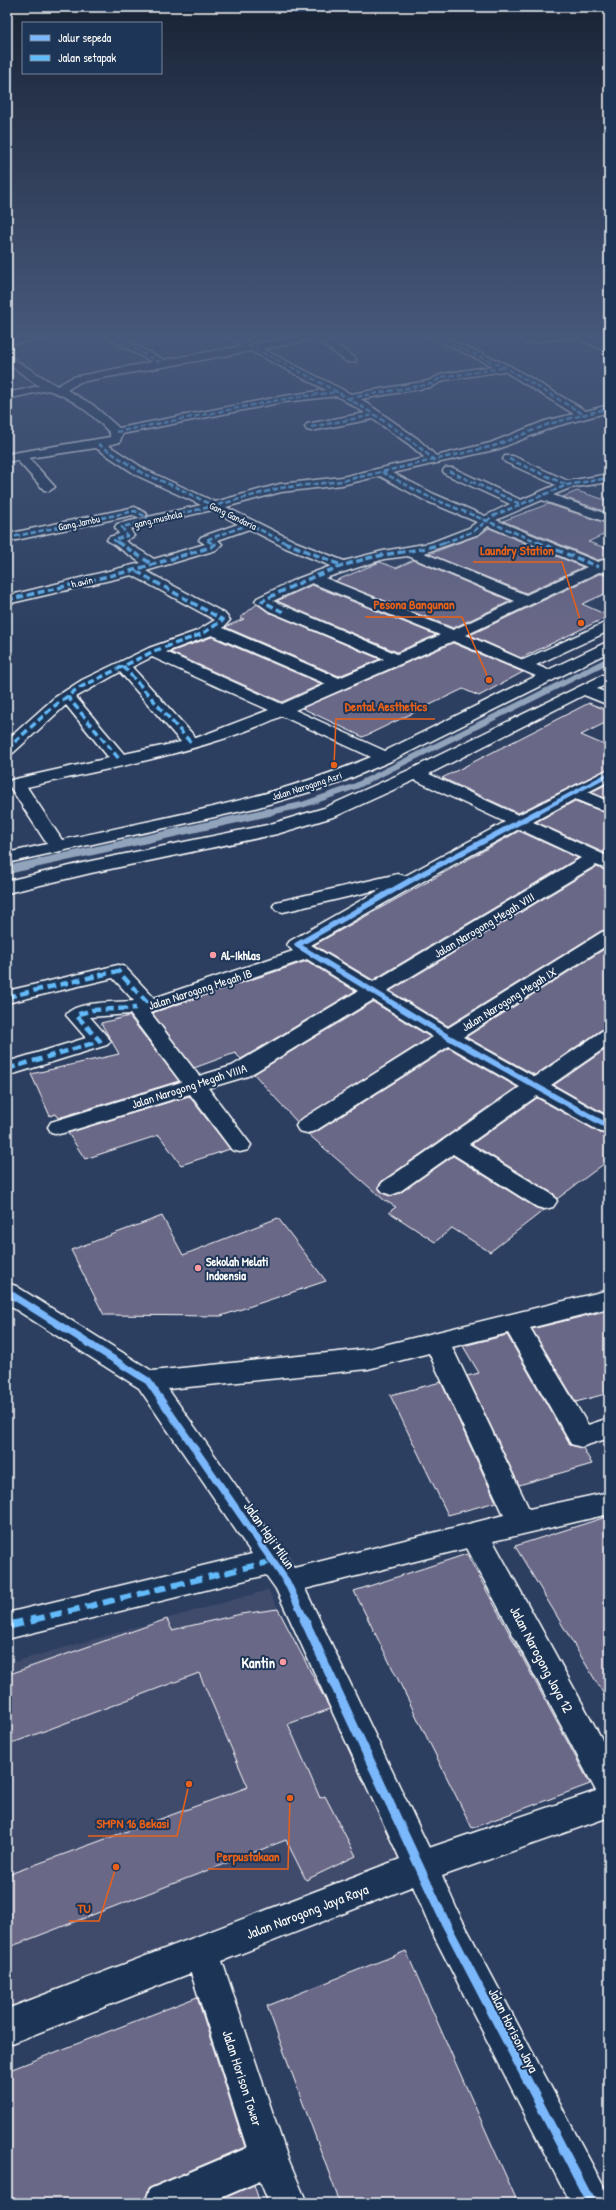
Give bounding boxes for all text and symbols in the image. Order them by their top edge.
legend [22,22,162,74]
text: Jalur sepeda [58,29,112,46]
text: Jalan setapak [58,49,116,66]
street label: Gang Gandaria [207,499,259,533]
street label: gang.mushola [133,507,183,531]
street label: Gang.Jambu [57,512,101,534]
callout: Laundry Station [473,537,562,562]
text: Laundry Station [480,541,554,560]
street label: h.awin [70,573,94,591]
callout: Pesona Bangunan [365,592,462,617]
text: Pesona Bangunan [373,595,455,614]
callout: Dental Aesthetics [336,694,435,719]
text: Dental Aesthetics [345,697,427,715]
street label: Jalan Narogong Asri [270,769,344,803]
street label: Jalan Narogong Megah VIII [431,888,537,962]
place label: Al-Ikhlas [221,947,261,964]
marker: Al-Ikhlas [208,950,218,960]
street label: Jalan Narogong Megah IX [458,963,560,1035]
street label: Jalan Narogong Megah IB [146,964,254,1014]
street label: Jalan Narogong Megah VIIIA [129,1059,249,1113]
place label: Sekolah Melati Indoensia [206,1253,269,1284]
marker: Sekolah Melati Indoensia [193,1263,203,1273]
street label: Jalan Haji Milun [239,1498,300,1573]
street label: Jalan Narogong Jaya 12 [505,1602,578,1716]
place label: Kantin [242,1653,275,1672]
marker: Kantin [278,1657,288,1667]
callout: SMPN 16 Bekasi [88,1811,177,1836]
text: SMPN 16 Bekasi [97,1814,170,1832]
callout: Perpustakaan [208,1844,288,1869]
text: Perpustakaan [216,1847,280,1866]
street label: Jalan Narogong Jaya Raya [243,1879,372,1944]
callout: TU [69,1896,99,1921]
text: TU [76,1899,91,1917]
street label: Jalan Horison Jaya [484,1984,544,2077]
street label: Jalan Horison Tower [218,2027,268,2129]

